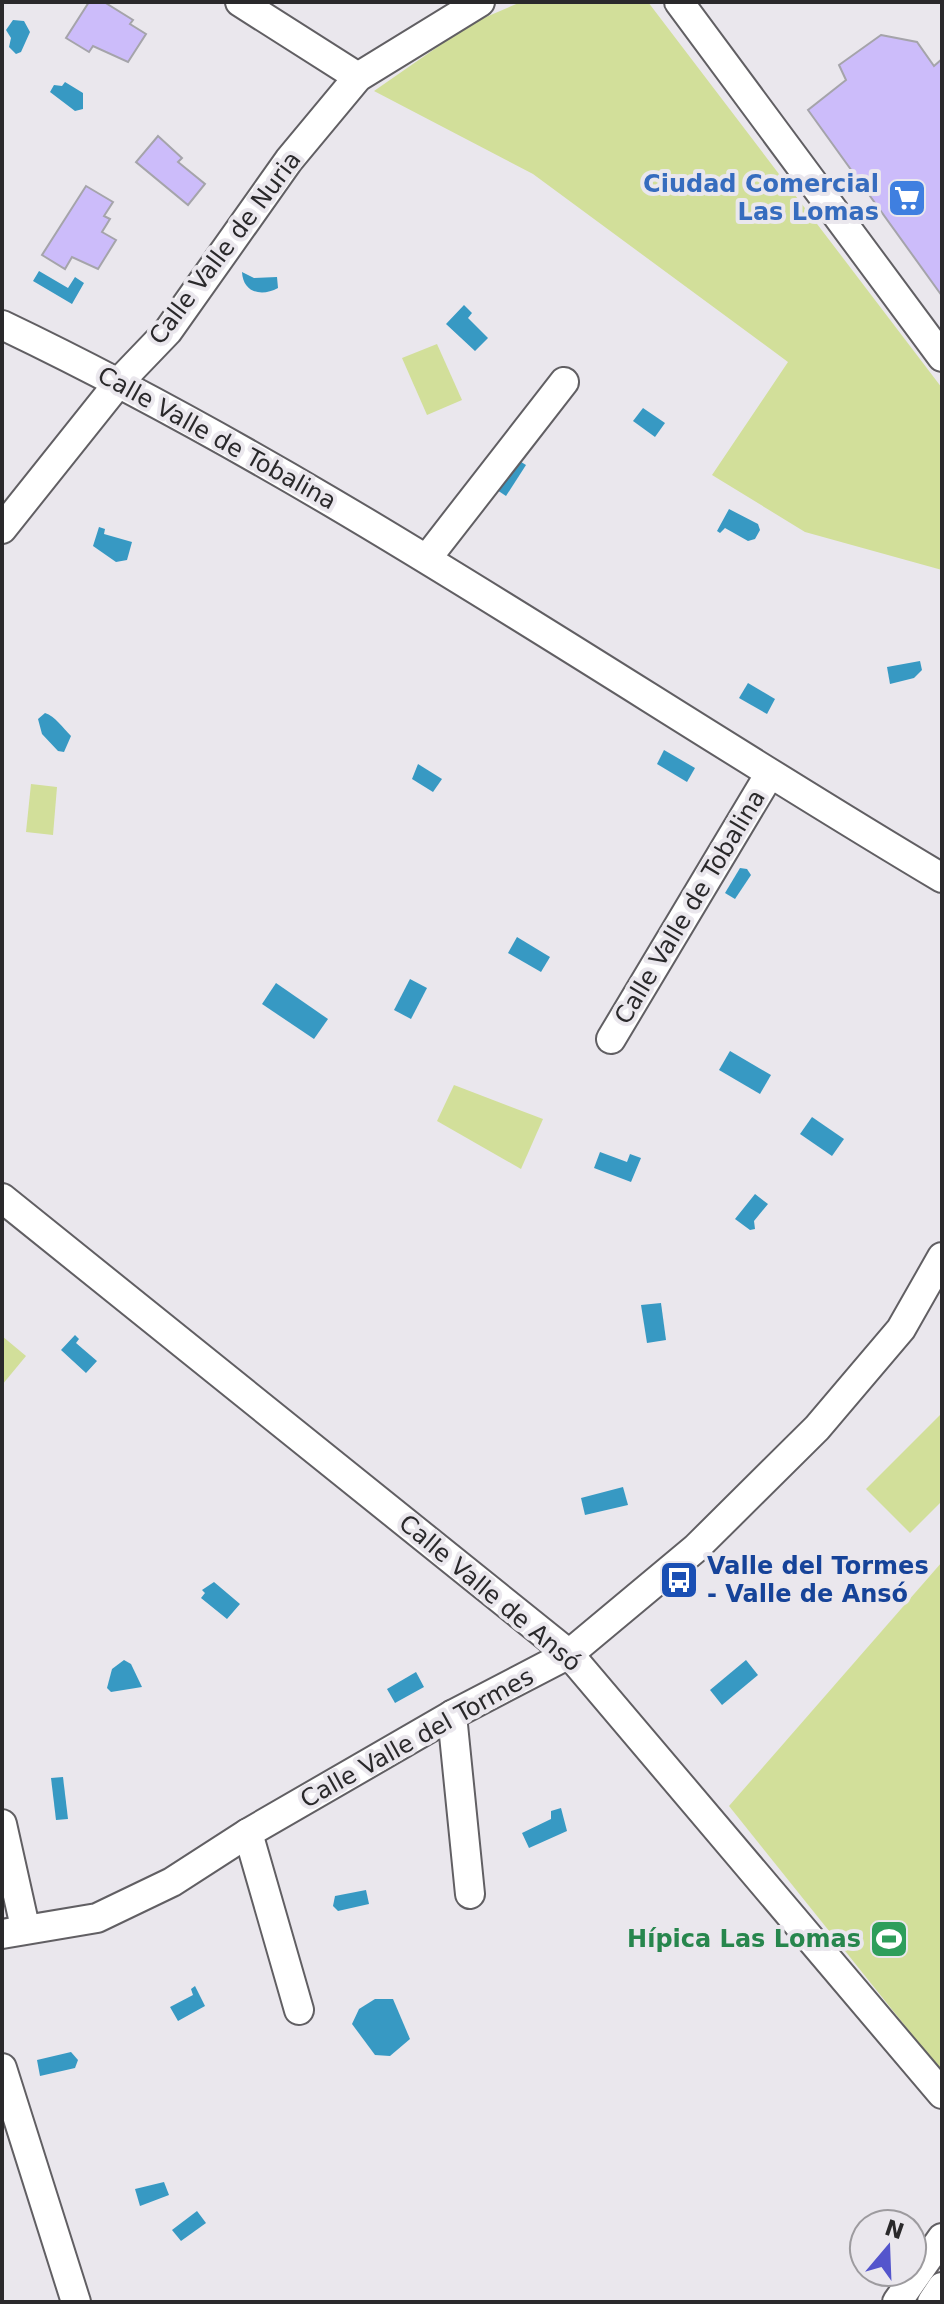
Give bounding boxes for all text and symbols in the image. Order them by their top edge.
street label: Calle Valle de Nuria [143,146,307,350]
place label: Ciudad Comercial Las Lomas [643,170,879,226]
supermarket icon: Ciudad Comercial Las Lomas [886,177,928,219]
street label: Calle Valle de Tobalina [93,361,341,515]
street label: Calle Valle de Tobalina [609,785,771,1029]
street label: Calle Valle de Ansó [393,1509,587,1677]
place label: Valle del Tormes - Valle de Ansó [707,1552,929,1608]
bus stop icon: Valle del Tormes - Valle de Ansó [658,1559,700,1601]
street label: Calle Valle del Tormes [296,1662,538,1814]
sports icon: Hípica Las Lomas [868,1918,910,1960]
place label: Hípica Las Lomas [627,1925,861,1953]
north arrow [848,2208,928,2288]
text: N [882,2215,907,2244]

